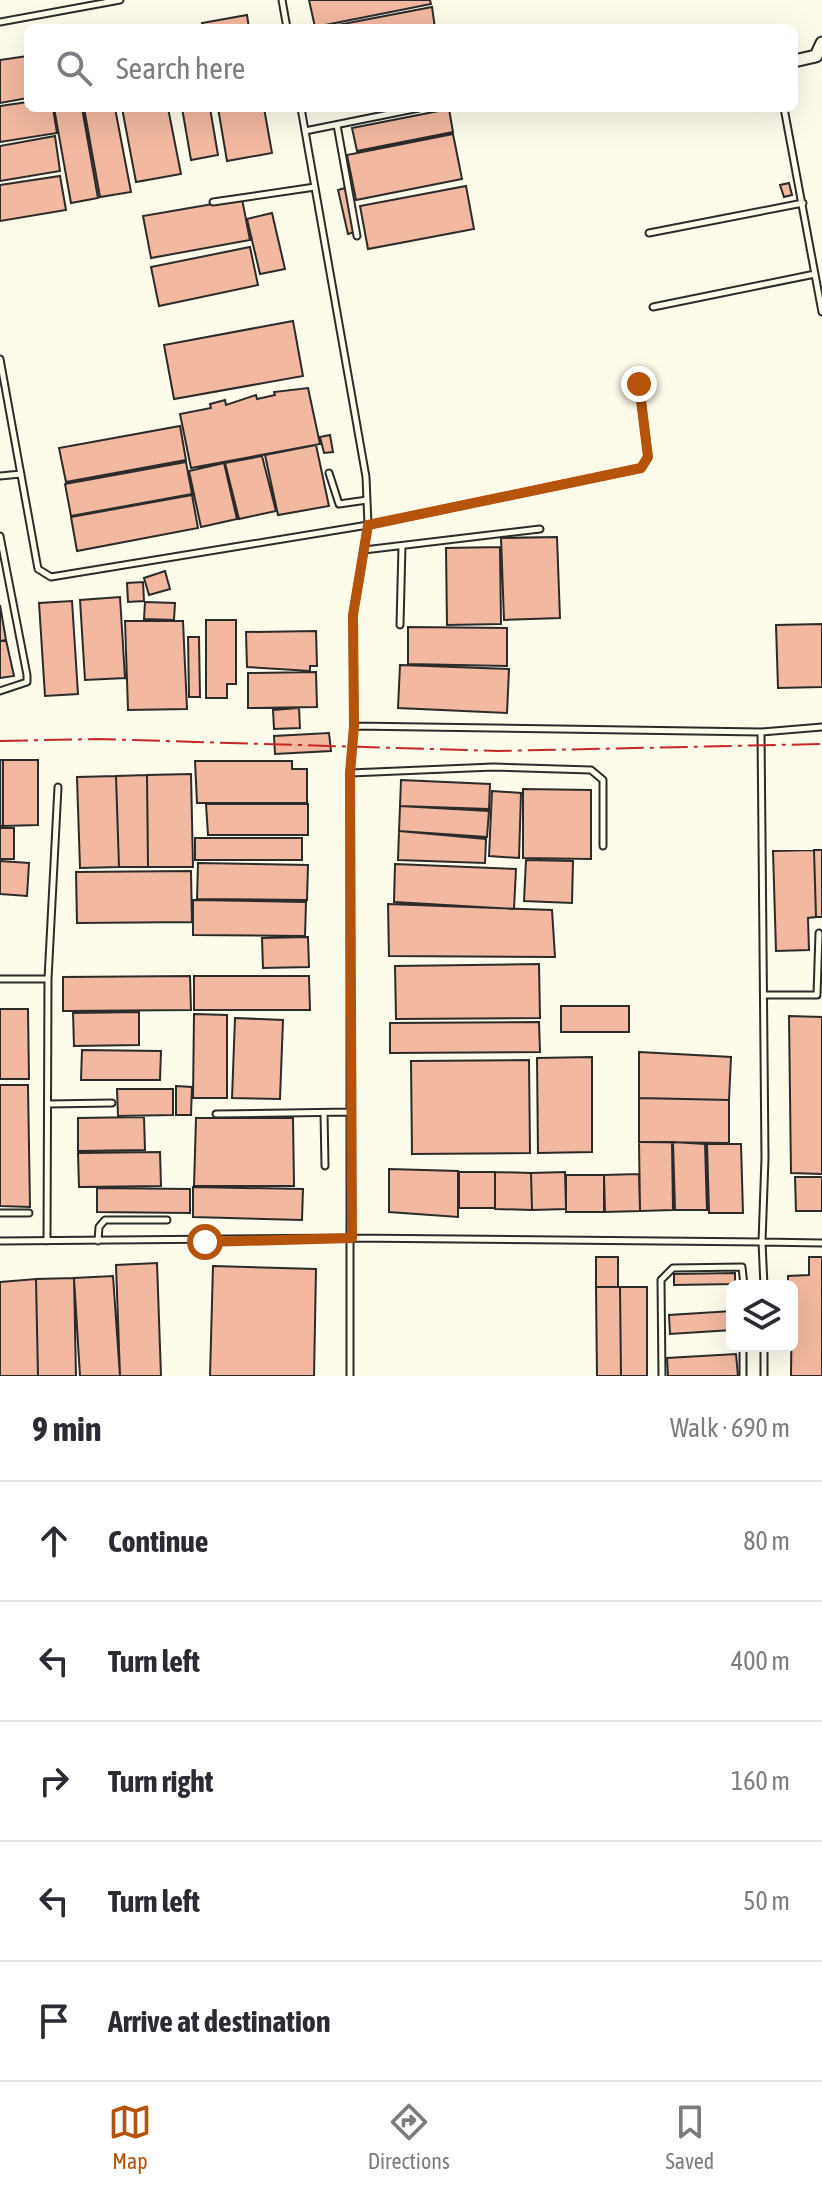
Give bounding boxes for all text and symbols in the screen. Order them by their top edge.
search box [24,24,798,112]
icon: search [52,46,96,90]
text: Search here [116,51,245,85]
route end [621,366,657,402]
route start [187,1224,223,1260]
map controls [726,1280,798,1352]
button: layers [726,1280,798,1352]
text: 9 min [32,1409,101,1448]
text: Walk · 690 m [670,1413,790,1443]
icon: ahead [32,1519,76,1563]
text: Continue [108,1524,208,1558]
text: 80 m [743,1526,790,1556]
icon: left [32,1639,76,1683]
text: Turn left [108,1644,200,1678]
text: 400 m [731,1646,790,1676]
icon: right [32,1759,76,1803]
text: Turn right [108,1764,214,1798]
text: 160 m [731,1766,790,1796]
icon: left [32,1879,76,1923]
text: Turn left [108,1884,200,1918]
text: 50 m [743,1886,790,1916]
icon: arrive [32,1999,76,2043]
text: Arrive at destination [108,2004,330,2038]
tab: Map [108,2100,152,2174]
tab: Directions [368,2100,450,2174]
tab: Saved [665,2100,714,2174]

